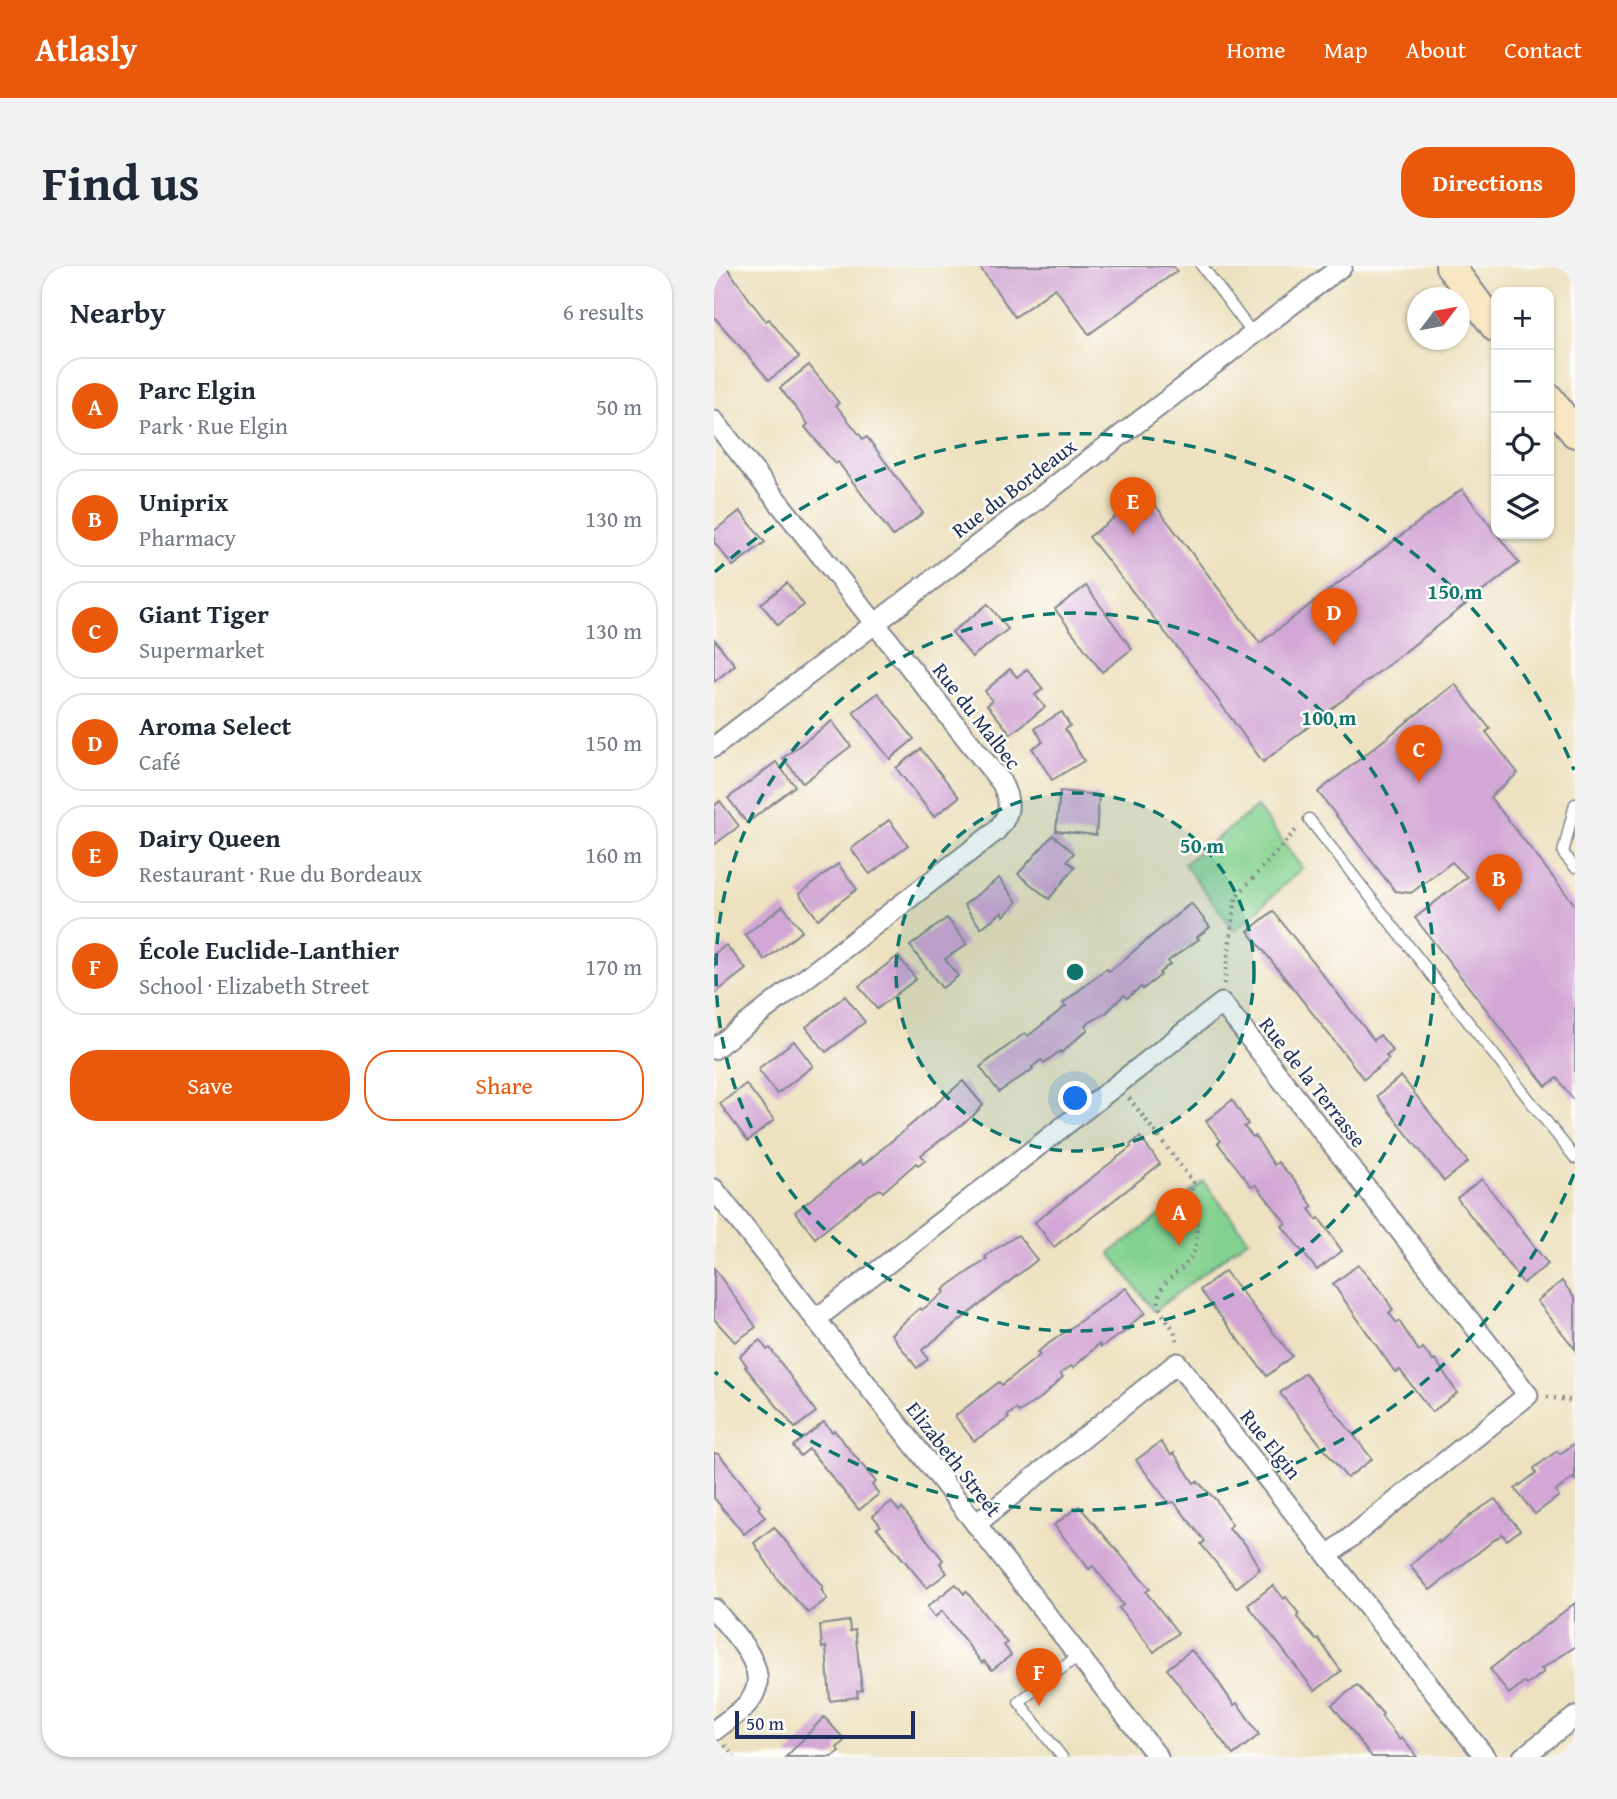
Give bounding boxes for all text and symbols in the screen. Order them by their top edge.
text: Atlasly [35,25,137,73]
text: Home [1227,32,1286,67]
text: Map [1324,32,1368,67]
text: About [1406,32,1466,67]
text: Contact [1504,32,1582,67]
text: Find us [42,146,200,218]
button: Directions [1401,147,1575,218]
north arrow [1407,287,1470,350]
map controls [1491,287,1554,539]
button: + [1491,287,1554,350]
text: Nearby [70,290,166,334]
text: 6 results [563,295,644,328]
button: − [1491,350,1554,413]
text: Parc Elgin [139,370,256,409]
text: A [88,390,102,423]
text: 50 m [596,390,642,423]
text: Park · Rue Elgin [139,409,288,442]
button: locate [1491,413,1554,476]
street label: Rue du Bordeaux [945,431,1083,545]
button: layers [1491,476,1554,539]
pin: E [1110,477,1156,535]
text: Uniprix [139,482,228,521]
text: B [88,502,102,535]
text: 130 m [585,502,642,535]
text: Pharmacy [139,521,236,554]
text: 150 m [1427,576,1483,607]
pin: D [1311,588,1357,646]
text: Giant Tiger [139,594,269,633]
text: C [88,614,102,647]
text: 130 m [585,614,642,647]
text: Supermarket [139,633,265,666]
street label: Rue du Malbec [925,656,1029,776]
text: 100 m [1301,702,1357,733]
text: Aroma Select [139,706,291,745]
pin: C [1396,725,1442,783]
text: D [88,726,102,759]
text: 150 m [585,726,642,759]
text: Café [139,745,181,778]
text: Dairy Queen [139,818,281,857]
text: 50 m [1180,830,1224,861]
text: E [89,838,101,871]
text: 160 m [585,838,642,871]
pin: B [1476,854,1522,912]
text: Restaurant · Rue du Bordeaux [139,857,422,890]
text: École Euclide-Lanthier [139,930,399,969]
text: F [89,950,101,983]
text: 170 m [585,950,642,983]
centre of rings [1063,960,1087,984]
text: School · Elizabeth Street [139,969,369,1002]
street label: Rue de la Terrasse [1252,1010,1374,1154]
button: Save [70,1050,350,1121]
button: Share [364,1050,644,1121]
your location [1058,1081,1092,1115]
pin: A [1156,1188,1202,1246]
street label: Elizabeth Street [899,1395,1009,1524]
street label: Rue Elgin [1233,1402,1309,1486]
pin: F [1016,1648,1062,1706]
scale bar [735,1708,915,1740]
text: 50 m [746,1709,784,1737]

